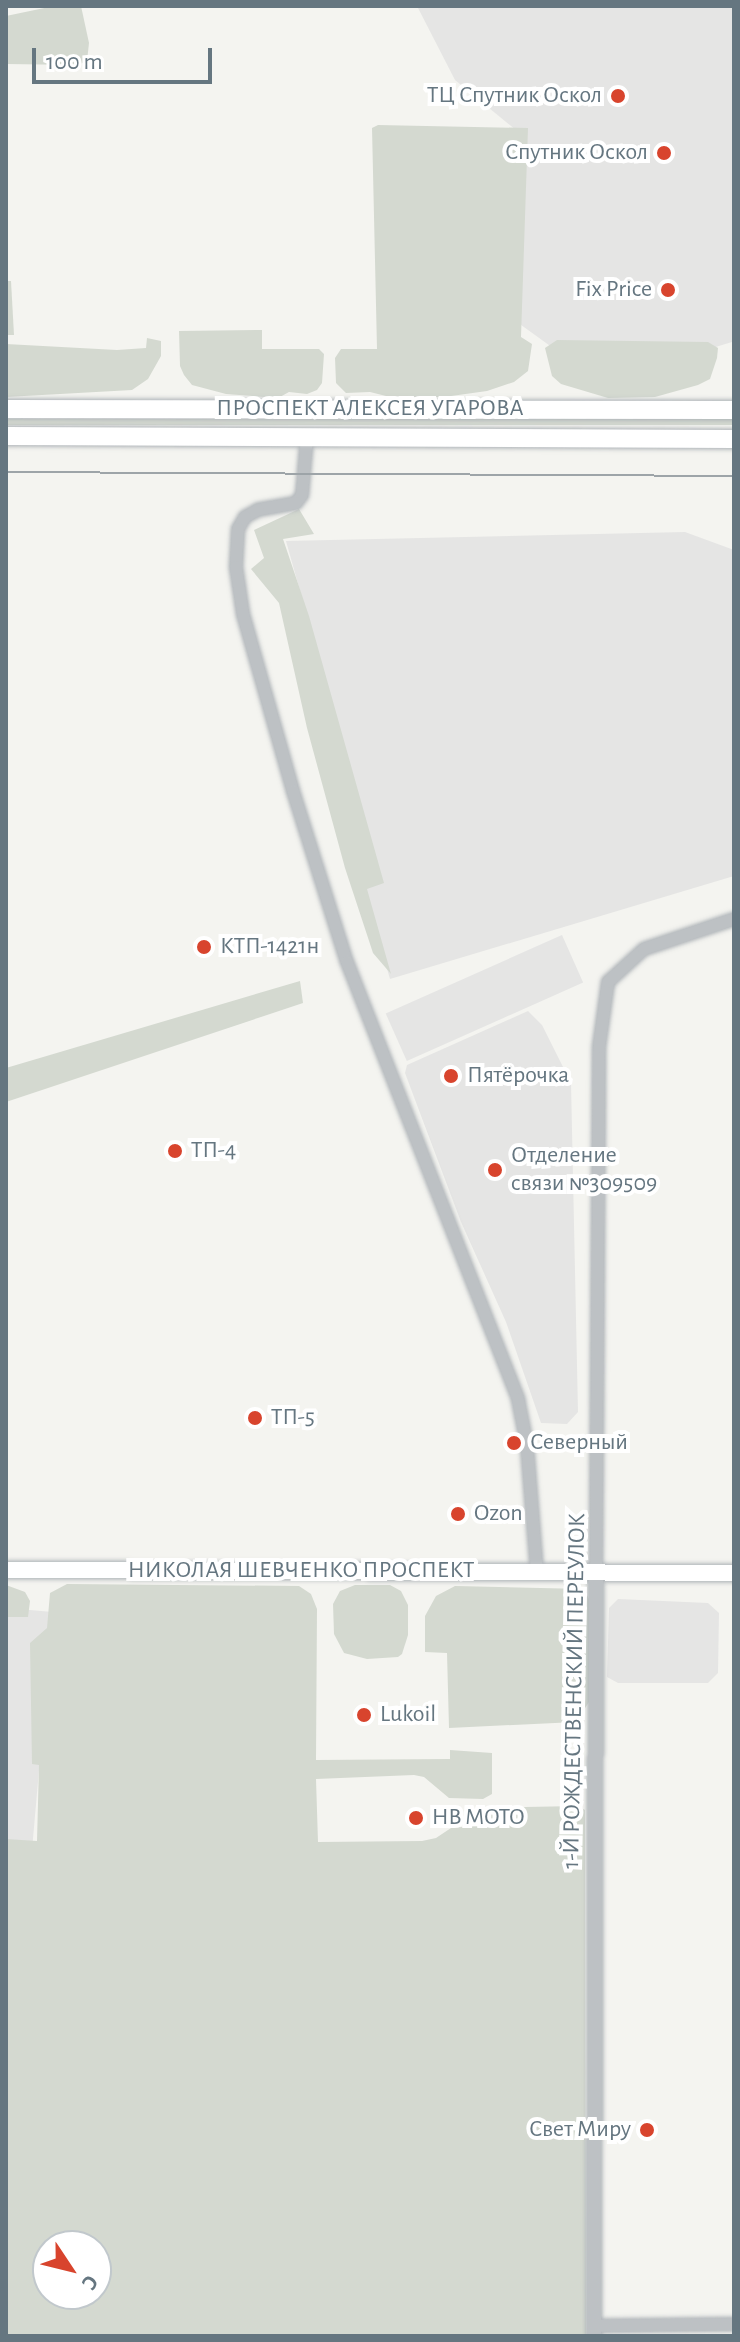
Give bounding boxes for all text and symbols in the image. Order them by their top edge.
scale bar [36,32,216,82]
text: 100 m [46,50,103,74]
place label: ТЦ Спутник Оскол [427,82,602,110]
marker: ТЦ Спутник Оскол [609,87,627,105]
place label: Спутник Оскол [505,139,648,167]
marker: Спутник Оскол [655,144,673,162]
place label: Fix Price [575,276,652,304]
marker: Fix Price [659,281,677,299]
street label: ПРОСПЕКТ АЛЕКСЕЯ УГАРОВА [216,395,524,423]
place label: КТП-1421н [220,933,319,961]
marker: КТП-1421н [195,938,213,956]
place label: Пятёрочка [467,1062,569,1090]
marker: Пятёрочка [442,1067,460,1085]
place label: ТП-4 [191,1137,236,1165]
marker: ТП-4 [166,1142,184,1160]
place label: Отделение связи №309509 [511,1142,657,1198]
marker: Отделение связи №309509 [486,1161,504,1179]
place label: ТП-5 [271,1404,315,1432]
marker: ТП-5 [246,1409,264,1427]
place label: Северный [530,1429,628,1457]
marker: Северный [505,1434,523,1452]
place label: Ozon [474,1500,523,1528]
marker: Ozon [449,1505,467,1523]
street label: 1-Й РОЖДЕСТВЕНСКИЙ ПЕРЕУЛОК [557,1513,593,1869]
street label: НИКОЛАЯ ШЕВЧЕНКО ПРОСПЕКТ [128,1557,474,1585]
place label: Lukoil [380,1701,436,1729]
marker: Lukoil [355,1706,373,1724]
place label: HB MOTO [432,1804,525,1832]
marker: HB MOTO [407,1809,425,1827]
place label: Свет Миру [529,2116,631,2144]
marker: Свет Миру [638,2121,656,2139]
north arrow [32,2230,112,2310]
text: С [78,2271,103,2294]

